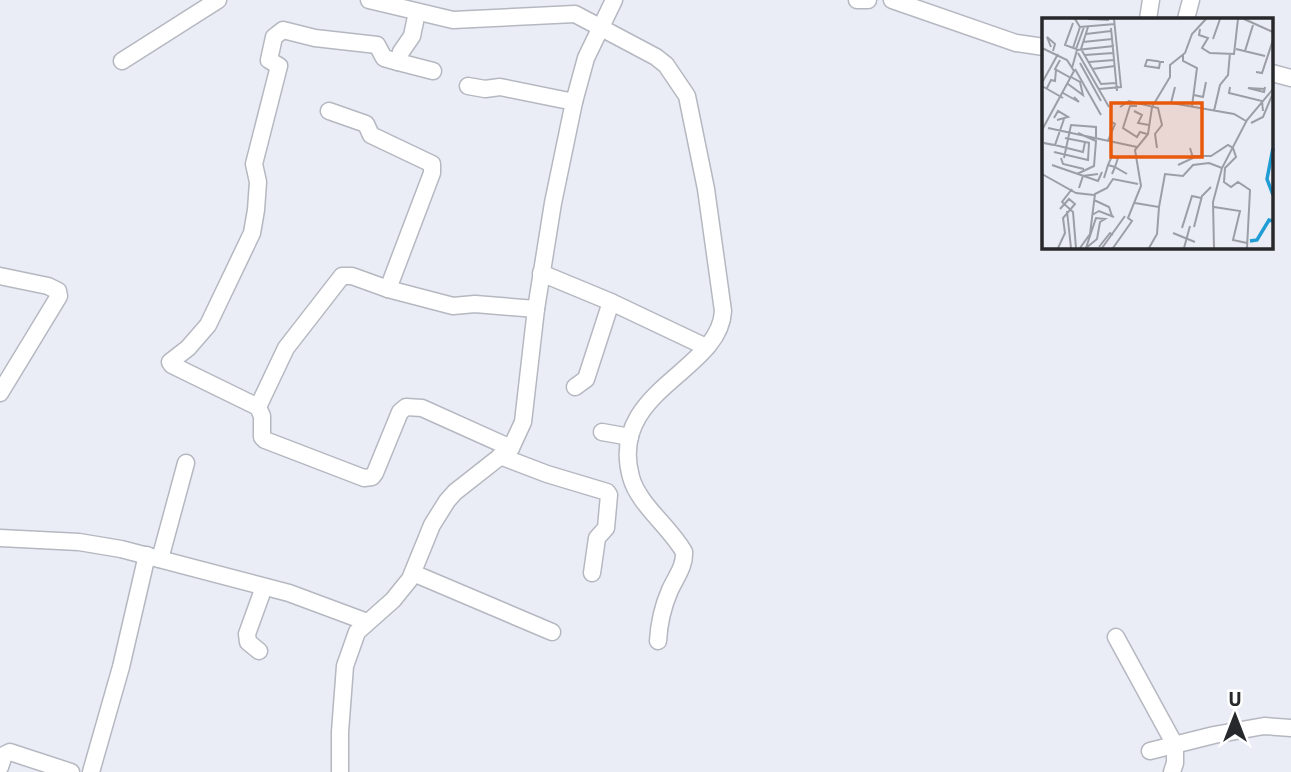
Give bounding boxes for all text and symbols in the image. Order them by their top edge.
inset map [1042,18,1274,248]
north arrow [1200,681,1270,751]
text: U [1228,687,1242,710]

